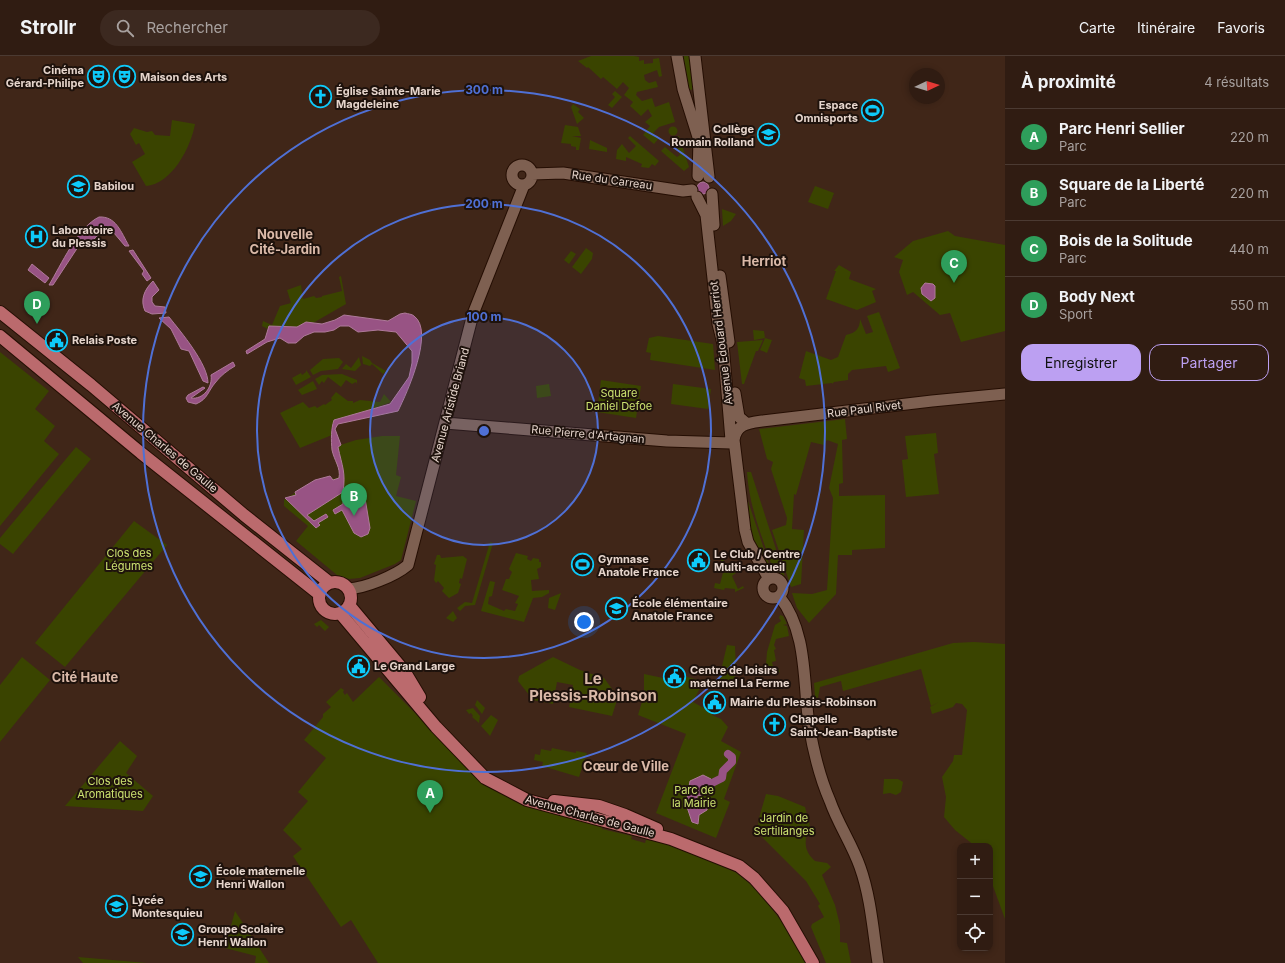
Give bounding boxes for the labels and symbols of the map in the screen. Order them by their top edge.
place label: Cinéma Gérard-Philipe [6,63,84,90]
theatre icon: Cinéma Gérard-Philipe [86,63,112,89]
theatre icon: Maison des Arts [112,64,138,90]
north arrow [909,68,945,104]
place label: Maison des Arts [140,70,227,84]
text: 300 m [465,82,503,97]
church icon: Église Sainte-Marie Magdeleine [308,84,334,110]
place label: Église Sainte-Marie Magdeleine [336,84,441,111]
place label: Espace Omnisports [795,98,858,125]
sports icon: Espace Omnisports [860,98,886,124]
place label: Collège Romain Rolland [671,122,754,149]
school or university icon: Collège Romain Rolland [756,122,782,148]
street label: Rue du Carreau [571,167,653,193]
school or university icon: Babilou [65,173,91,199]
place label: Babilou [94,179,134,193]
text: 200 m [465,196,503,211]
hospital icon: Laboratoire du Plessis [24,223,50,249]
place label: Laboratoire du Plessis [52,223,114,250]
district label: Nouvelle Cité-Jardin [250,226,320,257]
pin: C [941,250,967,283]
district label: Herriot [742,253,786,269]
street label: Avenue Édouard Herriot [706,280,736,405]
pin: D [24,291,50,324]
text: 100 m [466,309,502,324]
public building icon: Relais Poste [44,327,70,353]
place label: Relais Poste [72,333,138,347]
street label: Avenue Aristide Briand [428,346,472,464]
park label: Square Daniel Defoe [586,386,652,413]
street label: Rue Paul Rivet [826,397,902,420]
street label: Avenue Charles de Gaulle [109,399,221,495]
street label: Rue Pierre d'Artagnan [531,422,645,446]
centre of rings [477,424,491,438]
pin: B [341,483,367,516]
park label: Clos des Légumes [105,546,153,573]
public building icon: Le Club / Centre Multi-accueil [686,547,712,573]
place label: Le Club / Centre Multi-accueil [714,547,801,574]
sports icon: Gymnase Anatole France [570,552,596,578]
place label: Gymnase Anatole France [598,552,680,579]
school or university icon: École élémentaire Anatole France [603,596,629,622]
place label: École élémentaire Anatole France [632,596,728,623]
your location [574,612,594,632]
public building icon: Le Grand Large [346,653,372,679]
place label: Le Grand Large [374,659,456,673]
public building icon: Centre de loisirs maternel La Ferme [661,663,687,689]
place label: Centre de loisirs maternel La Ferme [690,663,790,690]
district label: Cité Haute [52,669,118,685]
district label: Le Plessis-Robinson [529,669,657,705]
public building icon: Mairie du Plessis-Robinson [701,689,727,715]
place label: Mairie du Plessis-Robinson [730,695,876,709]
church icon: Chapelle Saint-Jean-Baptiste [761,712,787,738]
place label: Chapelle Saint-Jean-Baptiste [790,712,898,739]
district label: Cœur de Ville [583,758,669,774]
park label: Clos des Aromatiques [77,774,143,801]
pin: A [417,780,443,813]
park label: Parc de la Mairie [672,783,716,810]
street label: Avenue Charles de Gaulle [524,792,656,840]
park label: Jardin de Sertillanges [753,811,815,838]
school or university icon: École maternelle Henri Wallon [187,864,213,890]
place label: École maternelle Henri Wallon [216,864,306,891]
school or university icon: Lycée Montesquieu [104,893,130,919]
place label: Lycée Montesquieu [132,893,203,920]
school or university icon: Groupe Scolaire Henri Wallon [169,922,195,948]
place label: Groupe Scolaire Henri Wallon [198,922,284,949]

